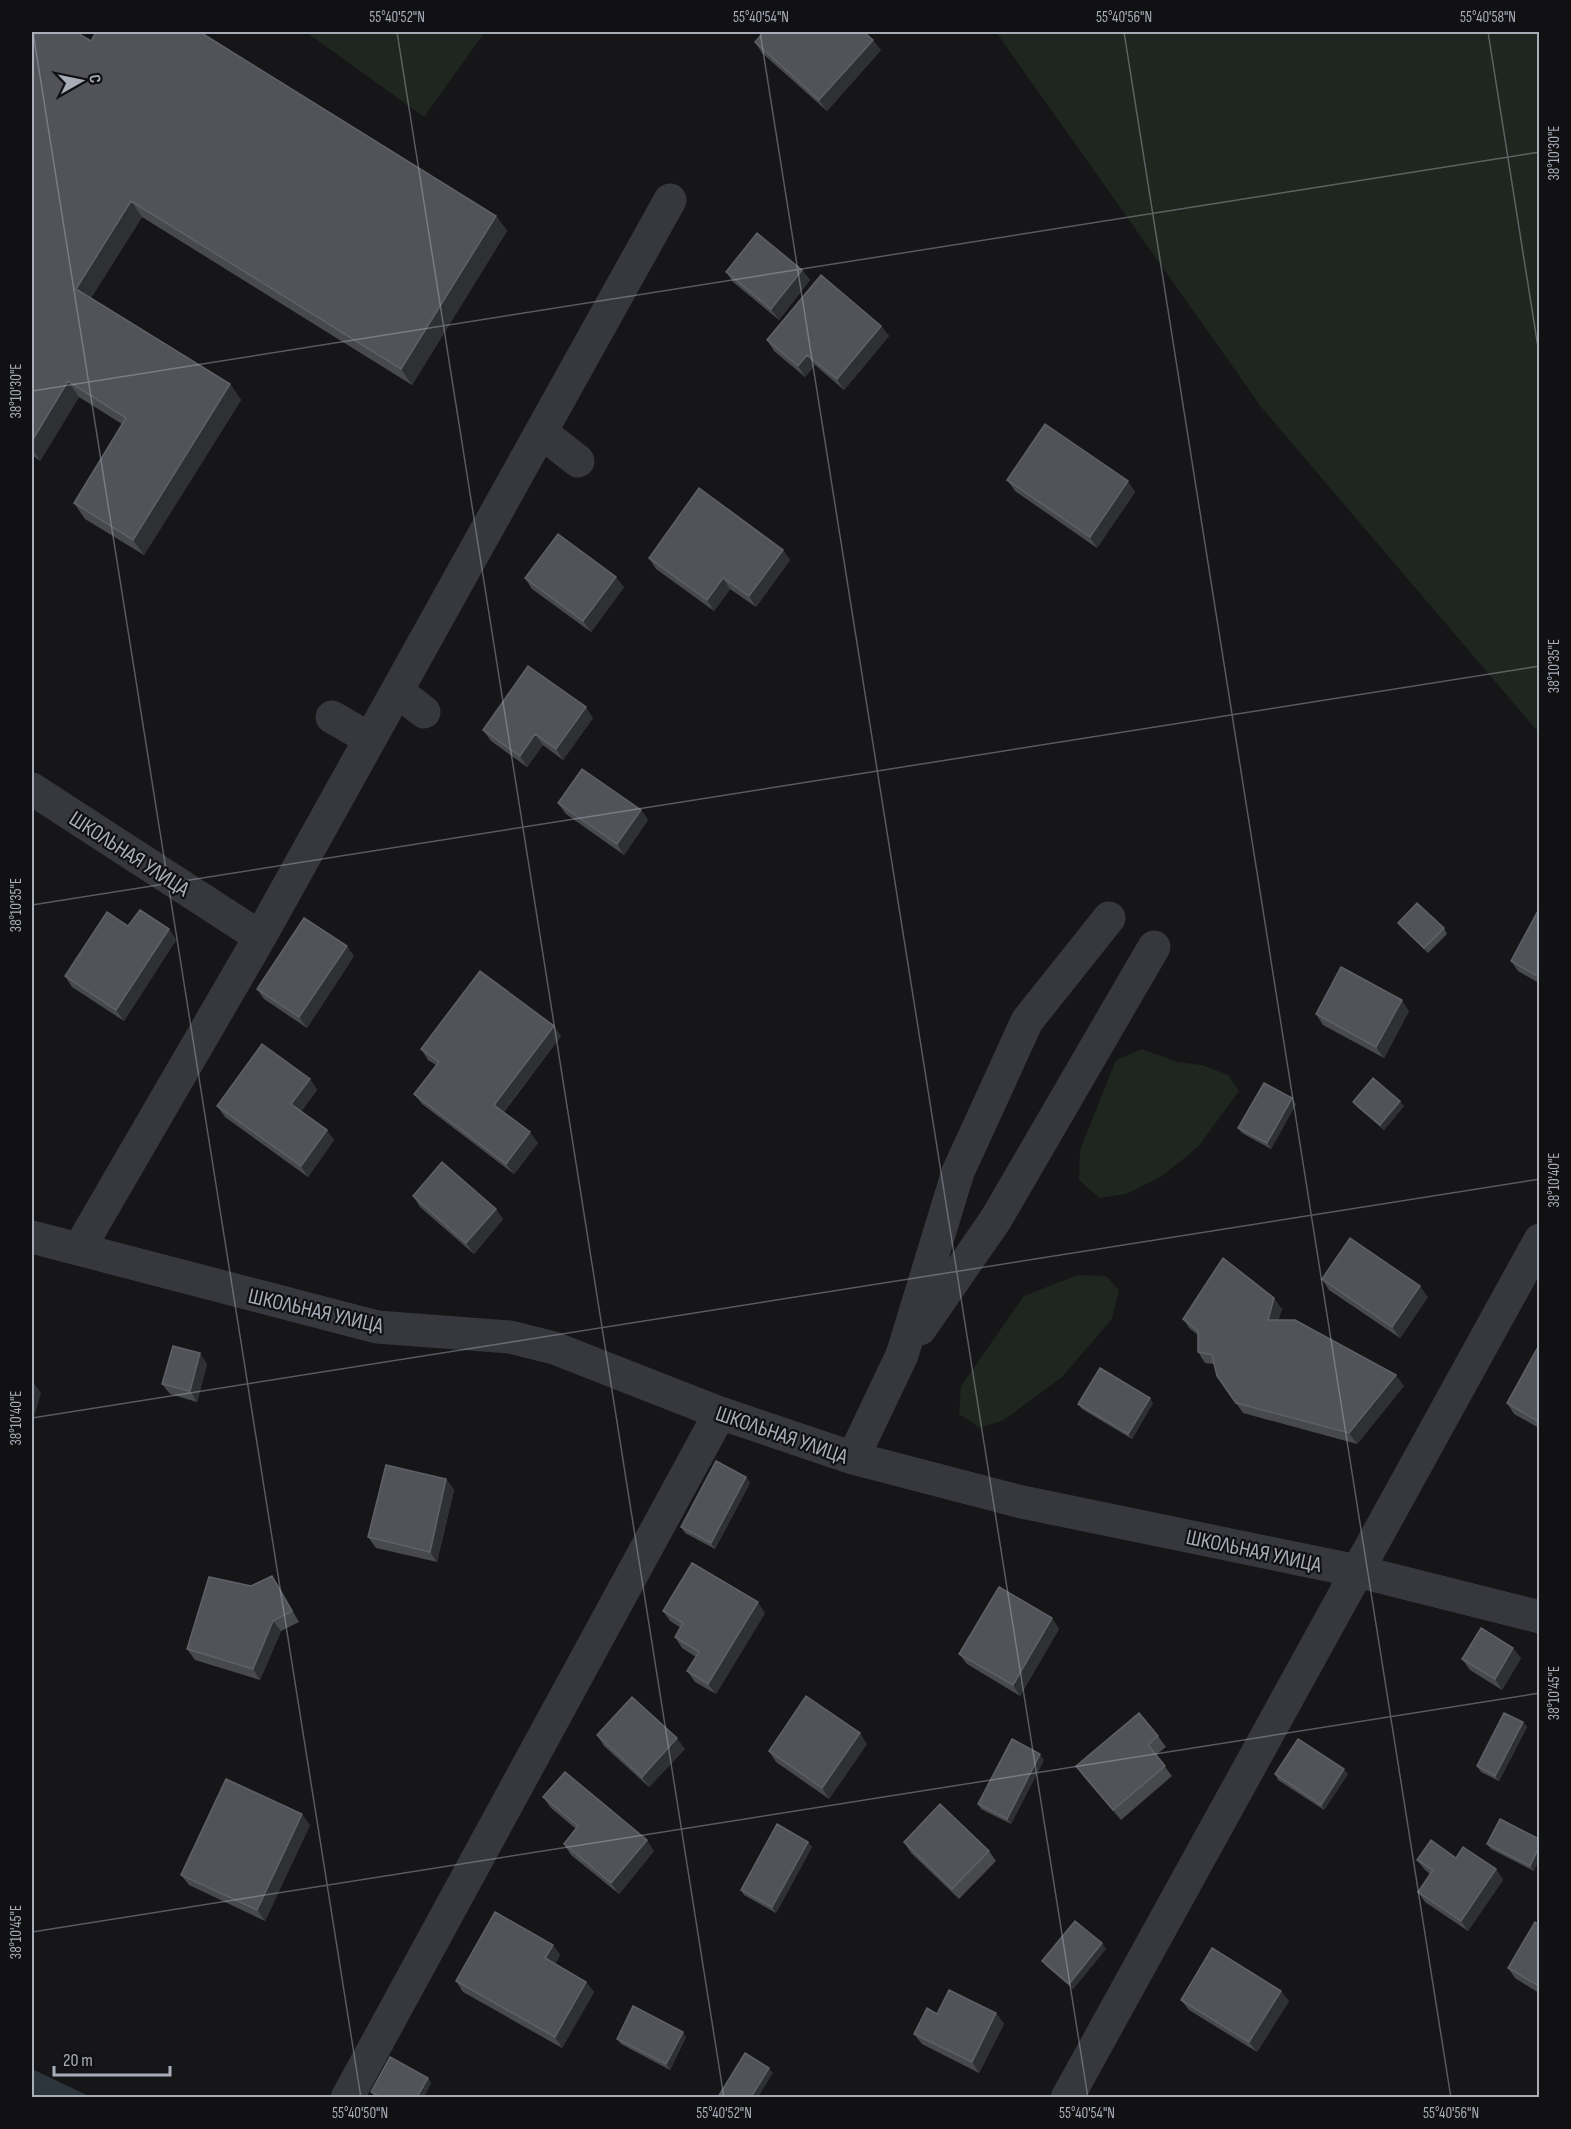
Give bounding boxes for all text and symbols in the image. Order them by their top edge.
text: 55°40'52"N [369,8,425,27]
text: 55°40'54"N [733,8,789,27]
text: 55°40'56"N [1096,8,1152,27]
text: 55°40'58"N [1460,8,1516,27]
north arrow [51,51,111,111]
text: С [84,73,104,84]
text: 38°10'30"E [1545,126,1564,180]
text: 38°10'30"E [7,364,26,418]
text: 38°10'35"E [1545,639,1564,693]
street label: ШКОЛЬНАЯ УЛИЦА [64,805,195,903]
text: 38°10'35"E [7,878,26,932]
text: 38°10'40"E [1545,1153,1564,1207]
street label: ШКОЛЬНАЯ УЛИЦА [245,1283,386,1340]
text: 38°10'40"E [7,1391,26,1445]
street label: ШКОЛЬНАЯ УЛИЦА [712,1400,852,1471]
street label: ШКОЛЬНАЯ УЛИЦА [1183,1524,1324,1579]
text: 38°10'45"E [1545,1666,1564,1720]
text: 38°10'45"E [7,1905,26,1959]
scale bar [54,2039,170,2077]
text: 20 m [63,2050,93,2071]
text: 55°40'50"N [332,2104,388,2123]
text: 55°40'52"N [696,2104,752,2123]
text: 55°40'54"N [1059,2104,1115,2123]
text: 55°40'56"N [1423,2104,1479,2123]

